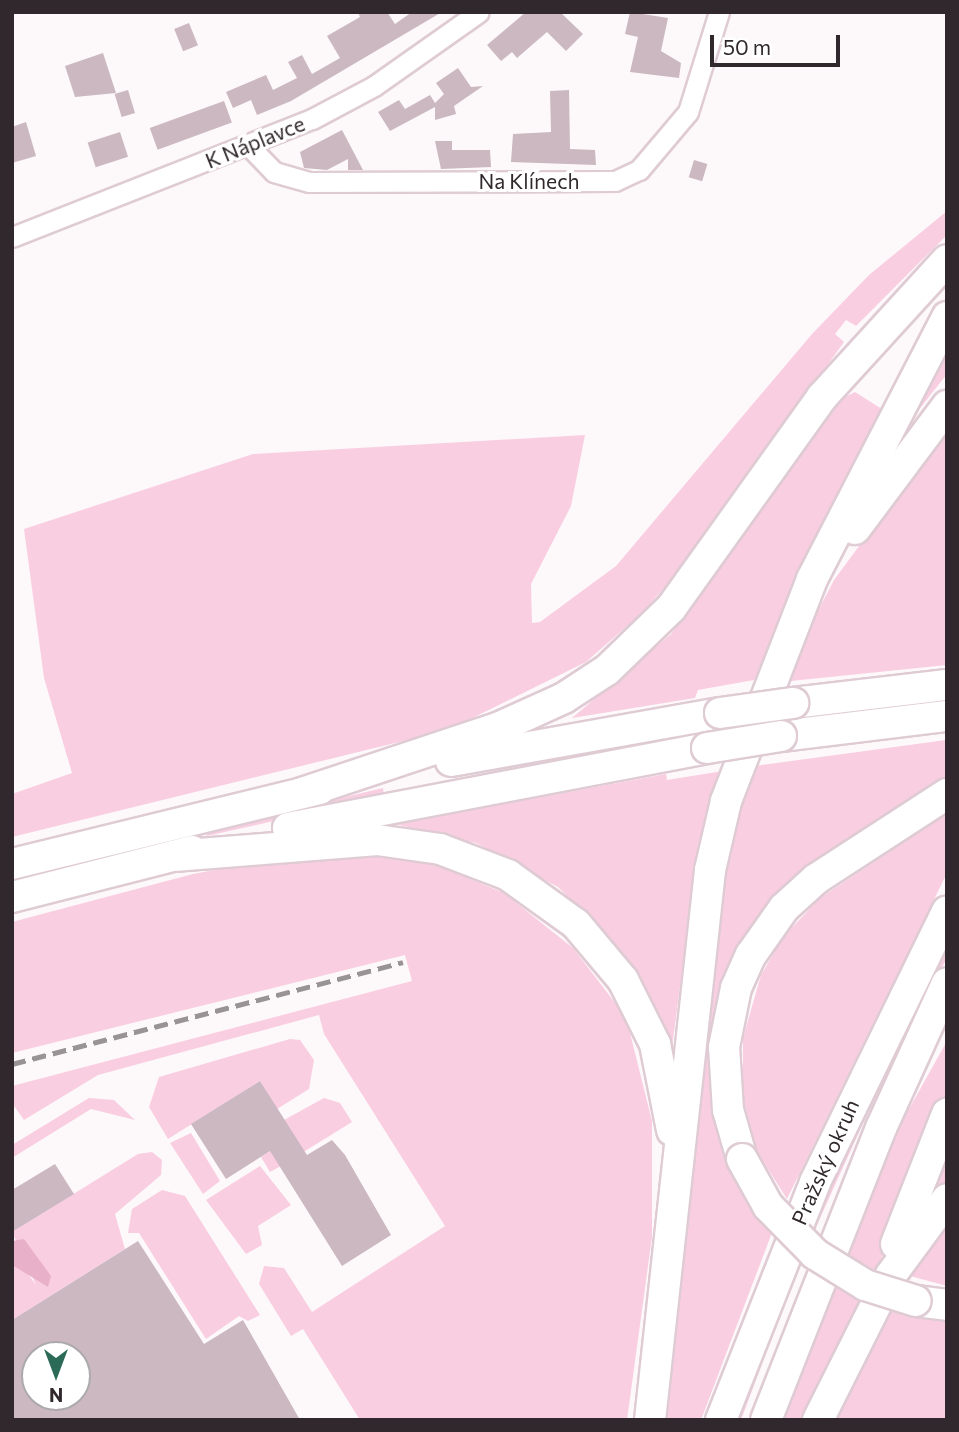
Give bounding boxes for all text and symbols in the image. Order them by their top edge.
scale bar [714,21,844,65]
text: 50 m [723,34,771,59]
street label: K Náplavce [202,111,308,173]
street label: Na Klínech [478,168,580,194]
street label: Pražský okruh [786,1095,864,1229]
north arrow [21,1341,91,1411]
text: N [49,1384,63,1407]

